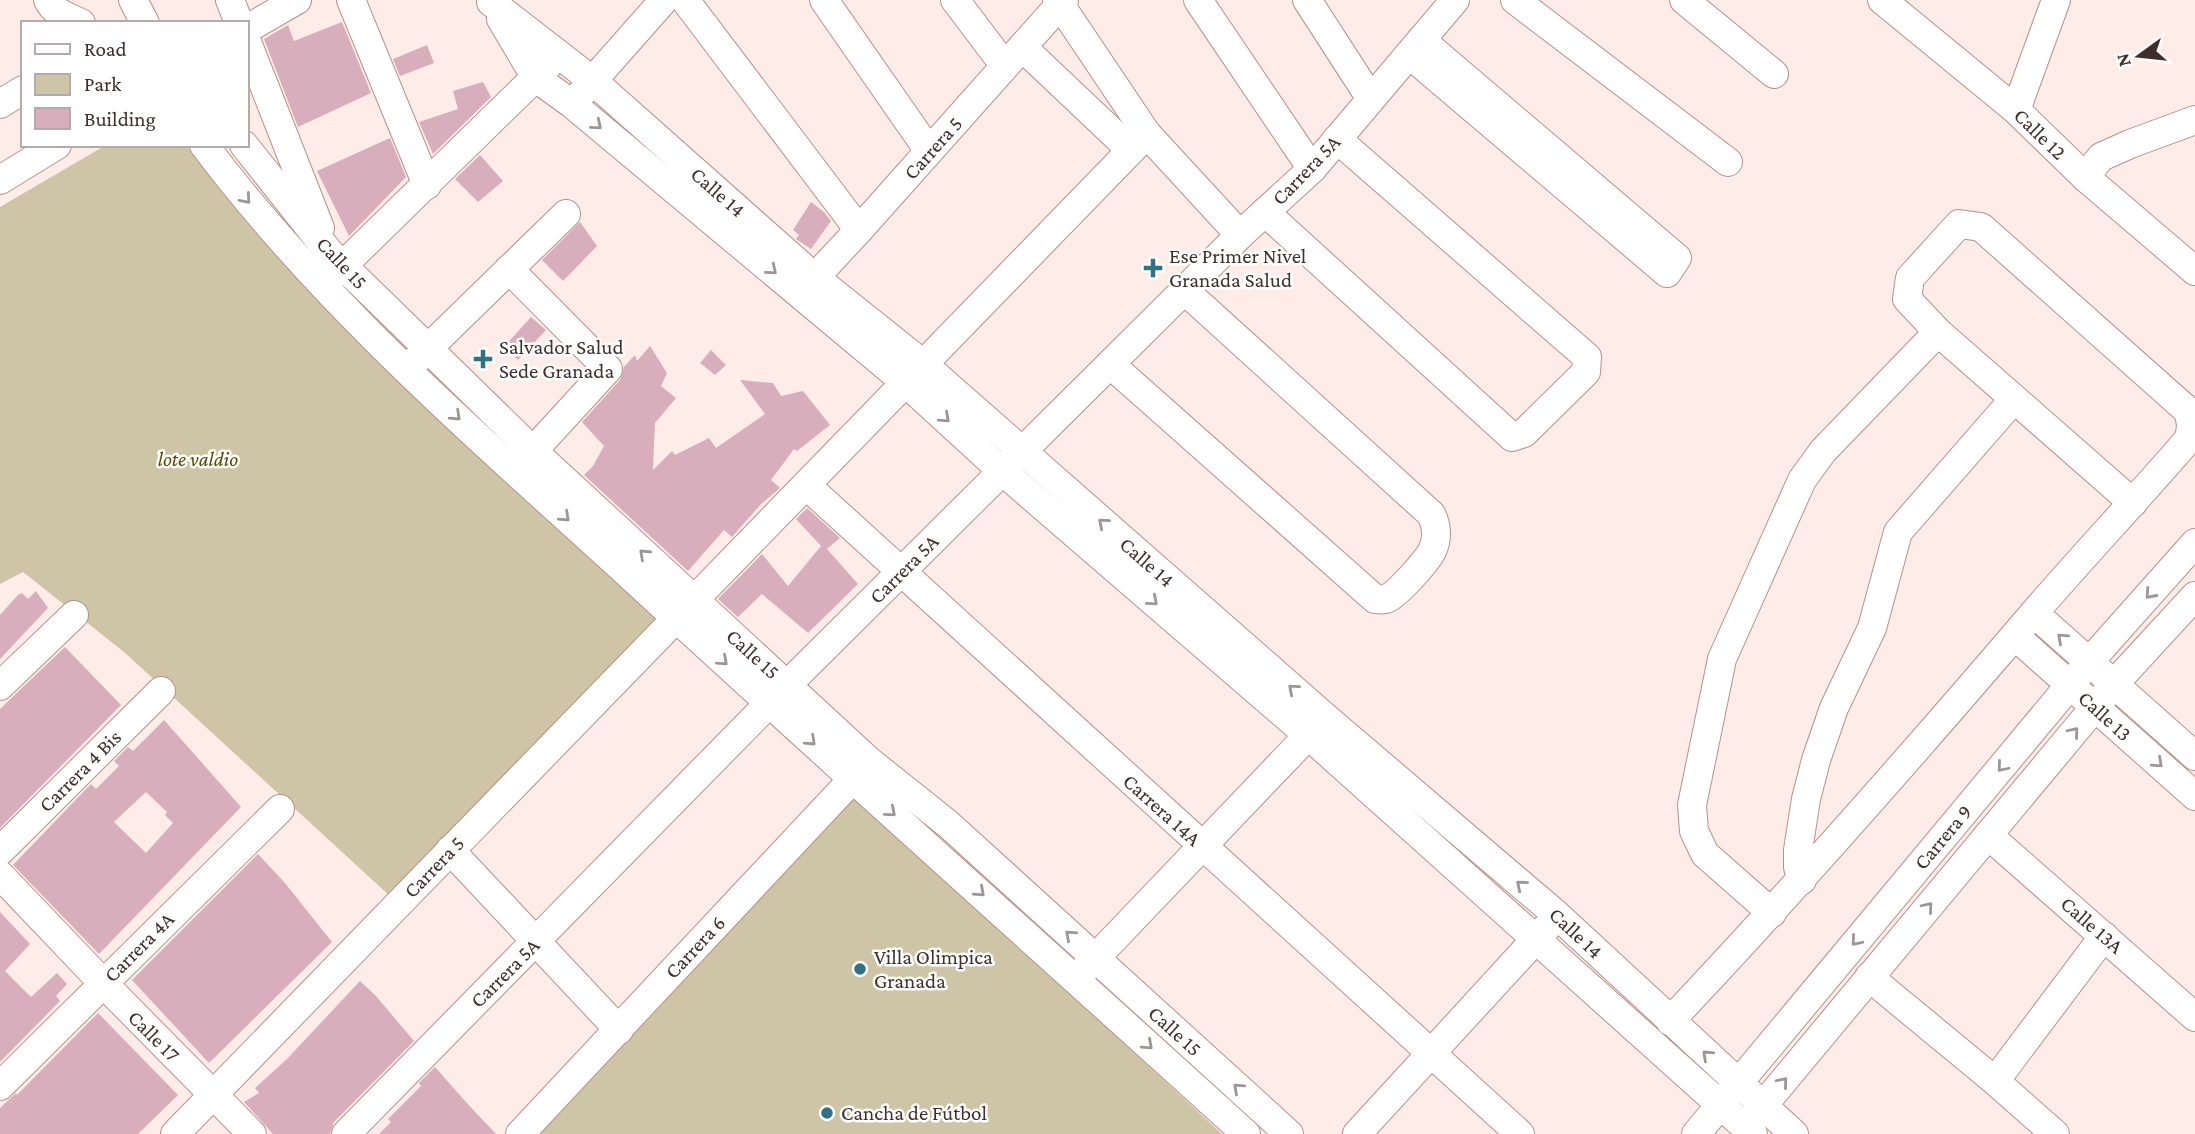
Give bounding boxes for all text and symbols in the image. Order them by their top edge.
legend [21,21,248,147]
north arrow [2104,21,2174,91]
text: Road [84,37,127,61]
text: N [2111,51,2135,69]
text: Park [84,72,121,96]
street label: Calle 12 [2009,103,2071,165]
text: Building [84,107,156,131]
street label: Carrera 5 [899,112,967,184]
one-way arrow [589,117,602,129]
street label: Carrera 5A [1267,130,1345,210]
street label: Calle 14 [686,162,750,222]
one-way arrow [238,191,250,204]
street label: Calle 15 [312,232,372,294]
place label: Ese Primer Nivel Granada Salud [1169,244,1306,292]
marker: Ese Primer Nivel Granada Salud [1143,258,1163,278]
one-way arrow [765,262,777,275]
place label: Salvador Salud Sede Granada [499,335,623,383]
marker: Salvador Salud Sede Granada [473,349,493,369]
one-way arrow [448,408,461,421]
one-way arrow [937,410,950,423]
park label: lote valdio [158,447,238,471]
one-way arrow [557,508,570,521]
one-way arrow [1098,519,1111,532]
street label: Carrera 5A [864,529,944,609]
street label: Calle 14 [1115,532,1179,592]
one-way arrow [639,549,652,562]
one-way arrow [2146,586,2158,599]
one-way arrow [1144,593,1157,605]
street label: Calle 15 [722,624,784,684]
one-way arrow [2057,634,2070,646]
one-way arrow [715,653,728,665]
one-way arrow [1288,685,1301,697]
street label: Calle 13 [2074,686,2136,746]
street label: Carrera 4 Bis [34,725,126,817]
one-way arrow [2066,727,2078,740]
one-way arrow [803,733,816,746]
one-way arrow [2150,754,2163,767]
one-way arrow [1998,758,2010,771]
street label: Carrera 14A [1118,769,1206,851]
street label: Carrera 9 [1909,800,1977,874]
one-way arrow [883,804,895,817]
street label: Carrera 5 [399,831,469,903]
one-way arrow [1517,881,1530,893]
one-way arrow [972,883,985,896]
street label: Calle 13A [2056,891,2128,959]
street label: Calle 14 [1544,902,1608,964]
one-way arrow [1920,902,1932,915]
street label: Carrera 4A [99,907,179,987]
street label: Carrera 6 [660,911,730,983]
one-way arrow [1065,931,1078,943]
street label: Carrera 5A [465,933,545,1013]
one-way arrow [1852,933,1864,946]
place label: Villa Olimpica Granada [874,945,993,993]
marker: Villa Olimpica Granada [852,961,868,977]
street label: Calle 15 [1144,1001,1206,1061]
street label: Calle 17 [123,1005,185,1067]
one-way arrow [1140,1037,1153,1049]
one-way arrow [1702,1051,1715,1063]
one-way arrow [1775,1077,1787,1090]
one-way arrow [1233,1084,1246,1096]
place label: Cancha de Fútbol [841,1101,987,1125]
marker: Cancha de Fútbol [819,1105,835,1121]

